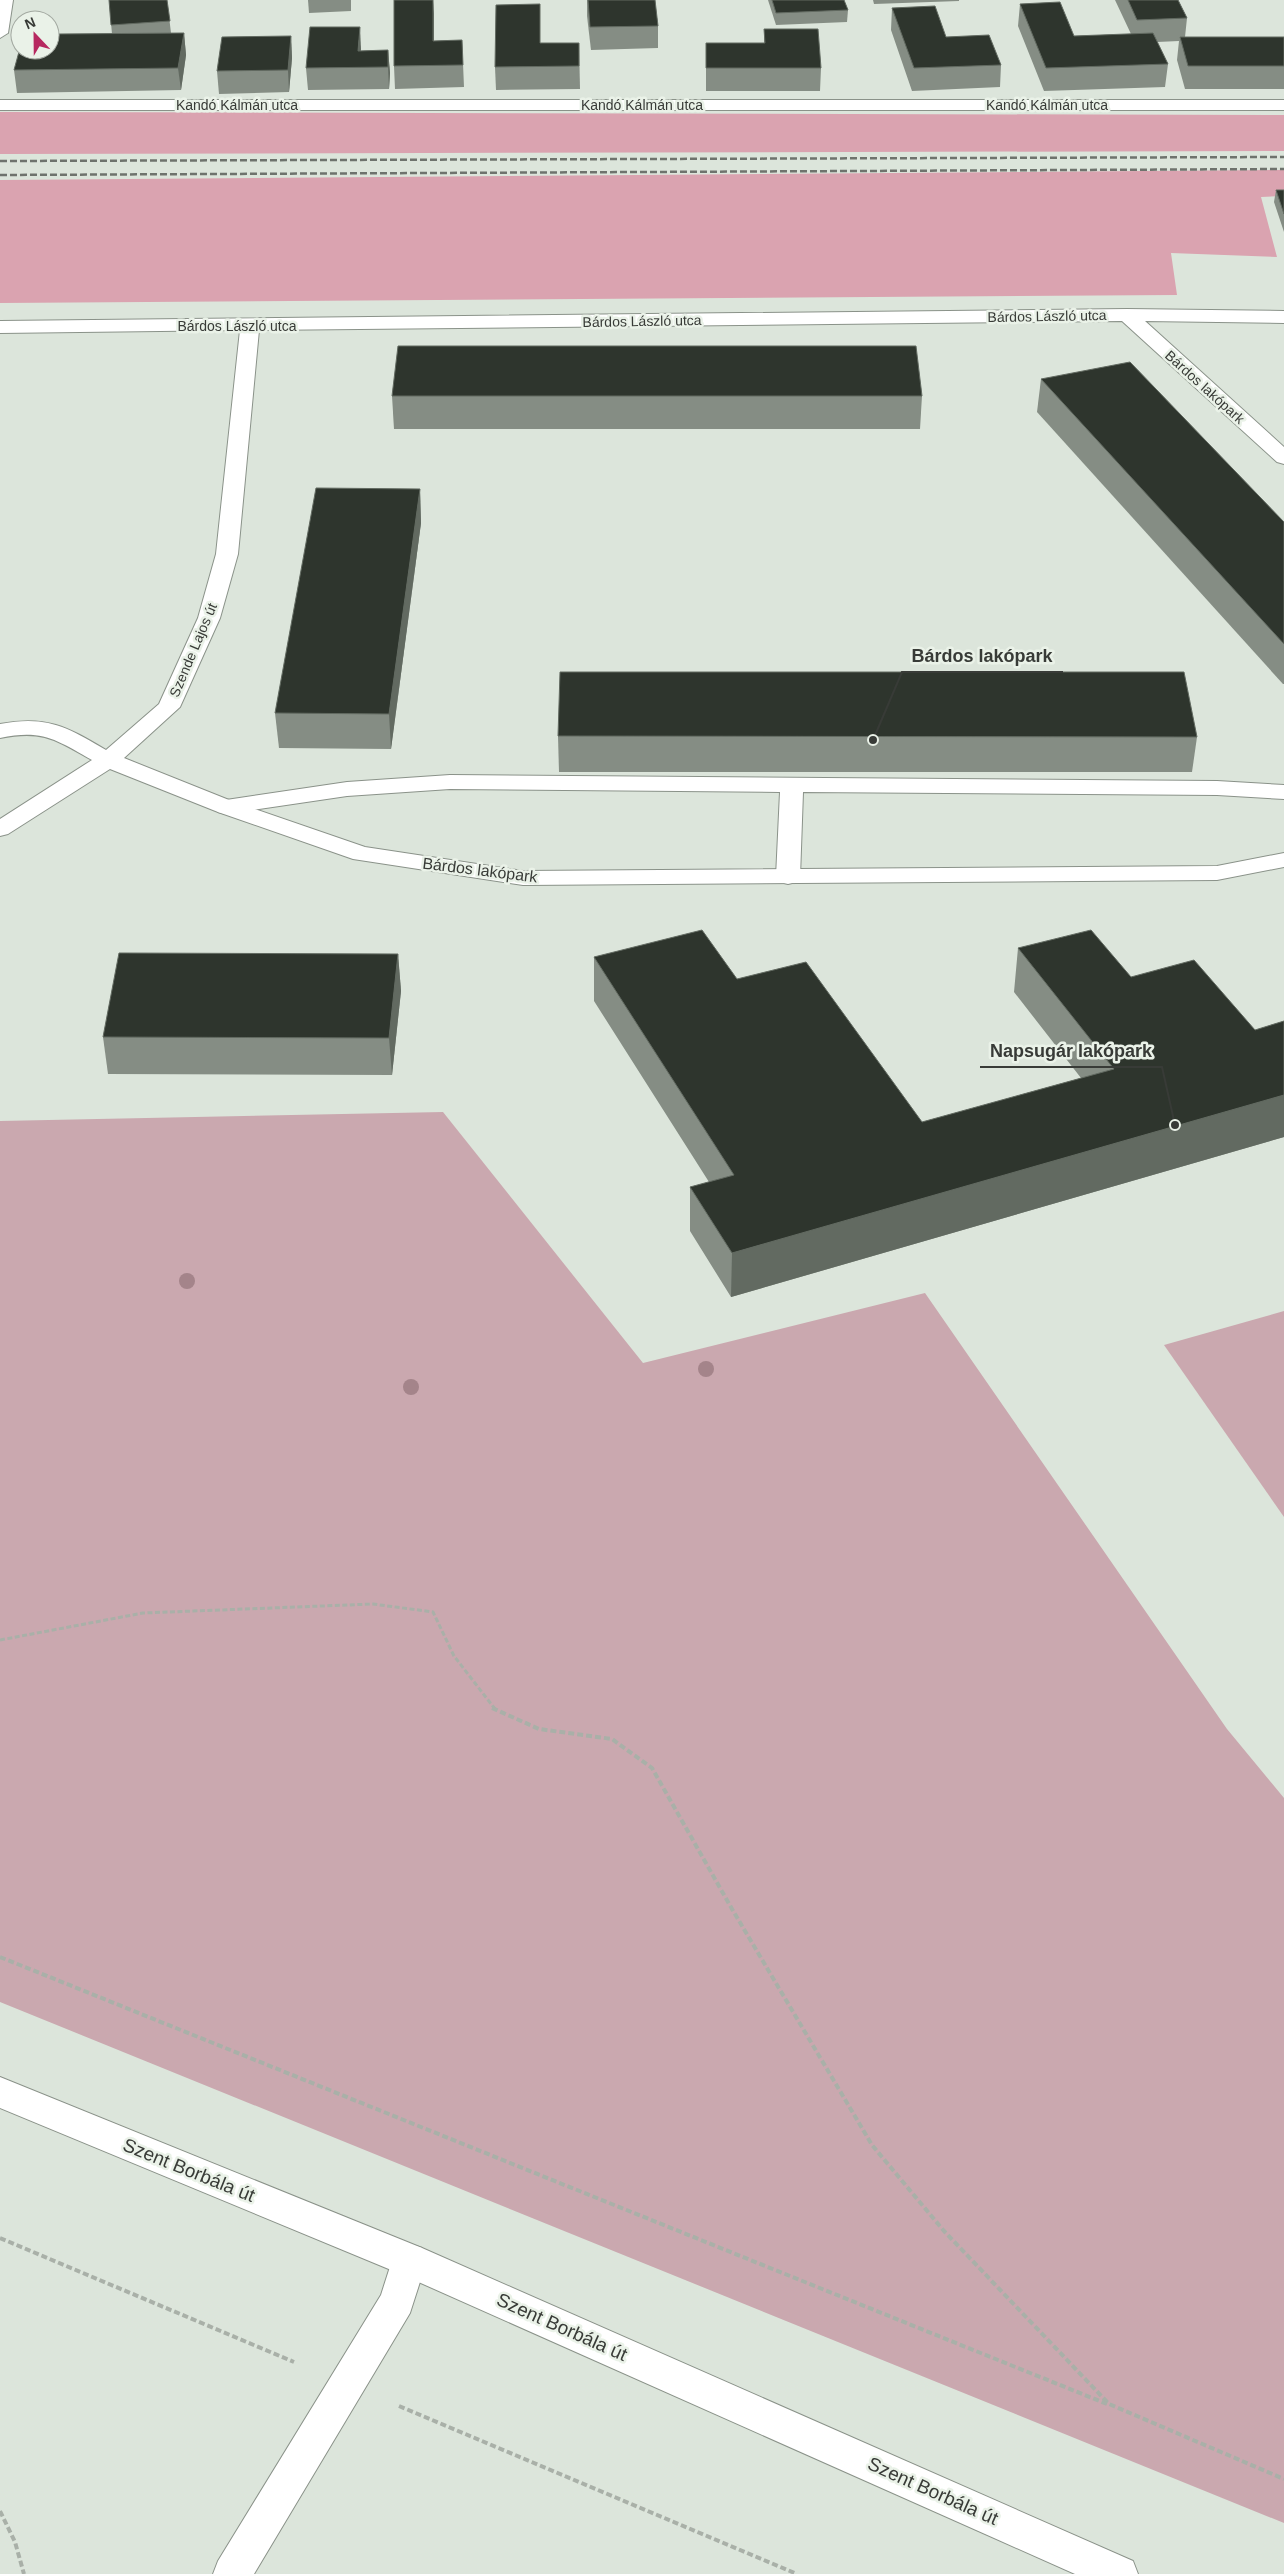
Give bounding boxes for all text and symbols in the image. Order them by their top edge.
north arrow [10,10,60,60]
text: N [22,14,38,32]
street label: Kandó Kálmán utca [176,97,298,113]
street label: Kandó Kálmán utca [581,97,703,113]
street label: Kandó Kálmán utca [986,97,1108,113]
street label: Bárdos László utca [987,307,1107,325]
street label: Bárdos László utca [582,312,702,330]
street label: Bárdos László utca [177,318,297,334]
street label: Bárdos lakópark [1162,347,1249,427]
street label: Szende Lajos út [166,601,220,699]
callout: Bárdos lakópark [902,639,1063,672]
text: Bárdos lakópark [911,646,1054,666]
street label: Bárdos lakópark [422,855,539,886]
callout: Napsugár lakópark [980,1034,1162,1067]
text: Napsugár lakópark [990,1041,1153,1061]
street label: Szent Borbála út [120,2134,259,2206]
street label: Szent Borbála út [494,2289,631,2365]
street label: Szent Borbála út [865,2453,1002,2529]

